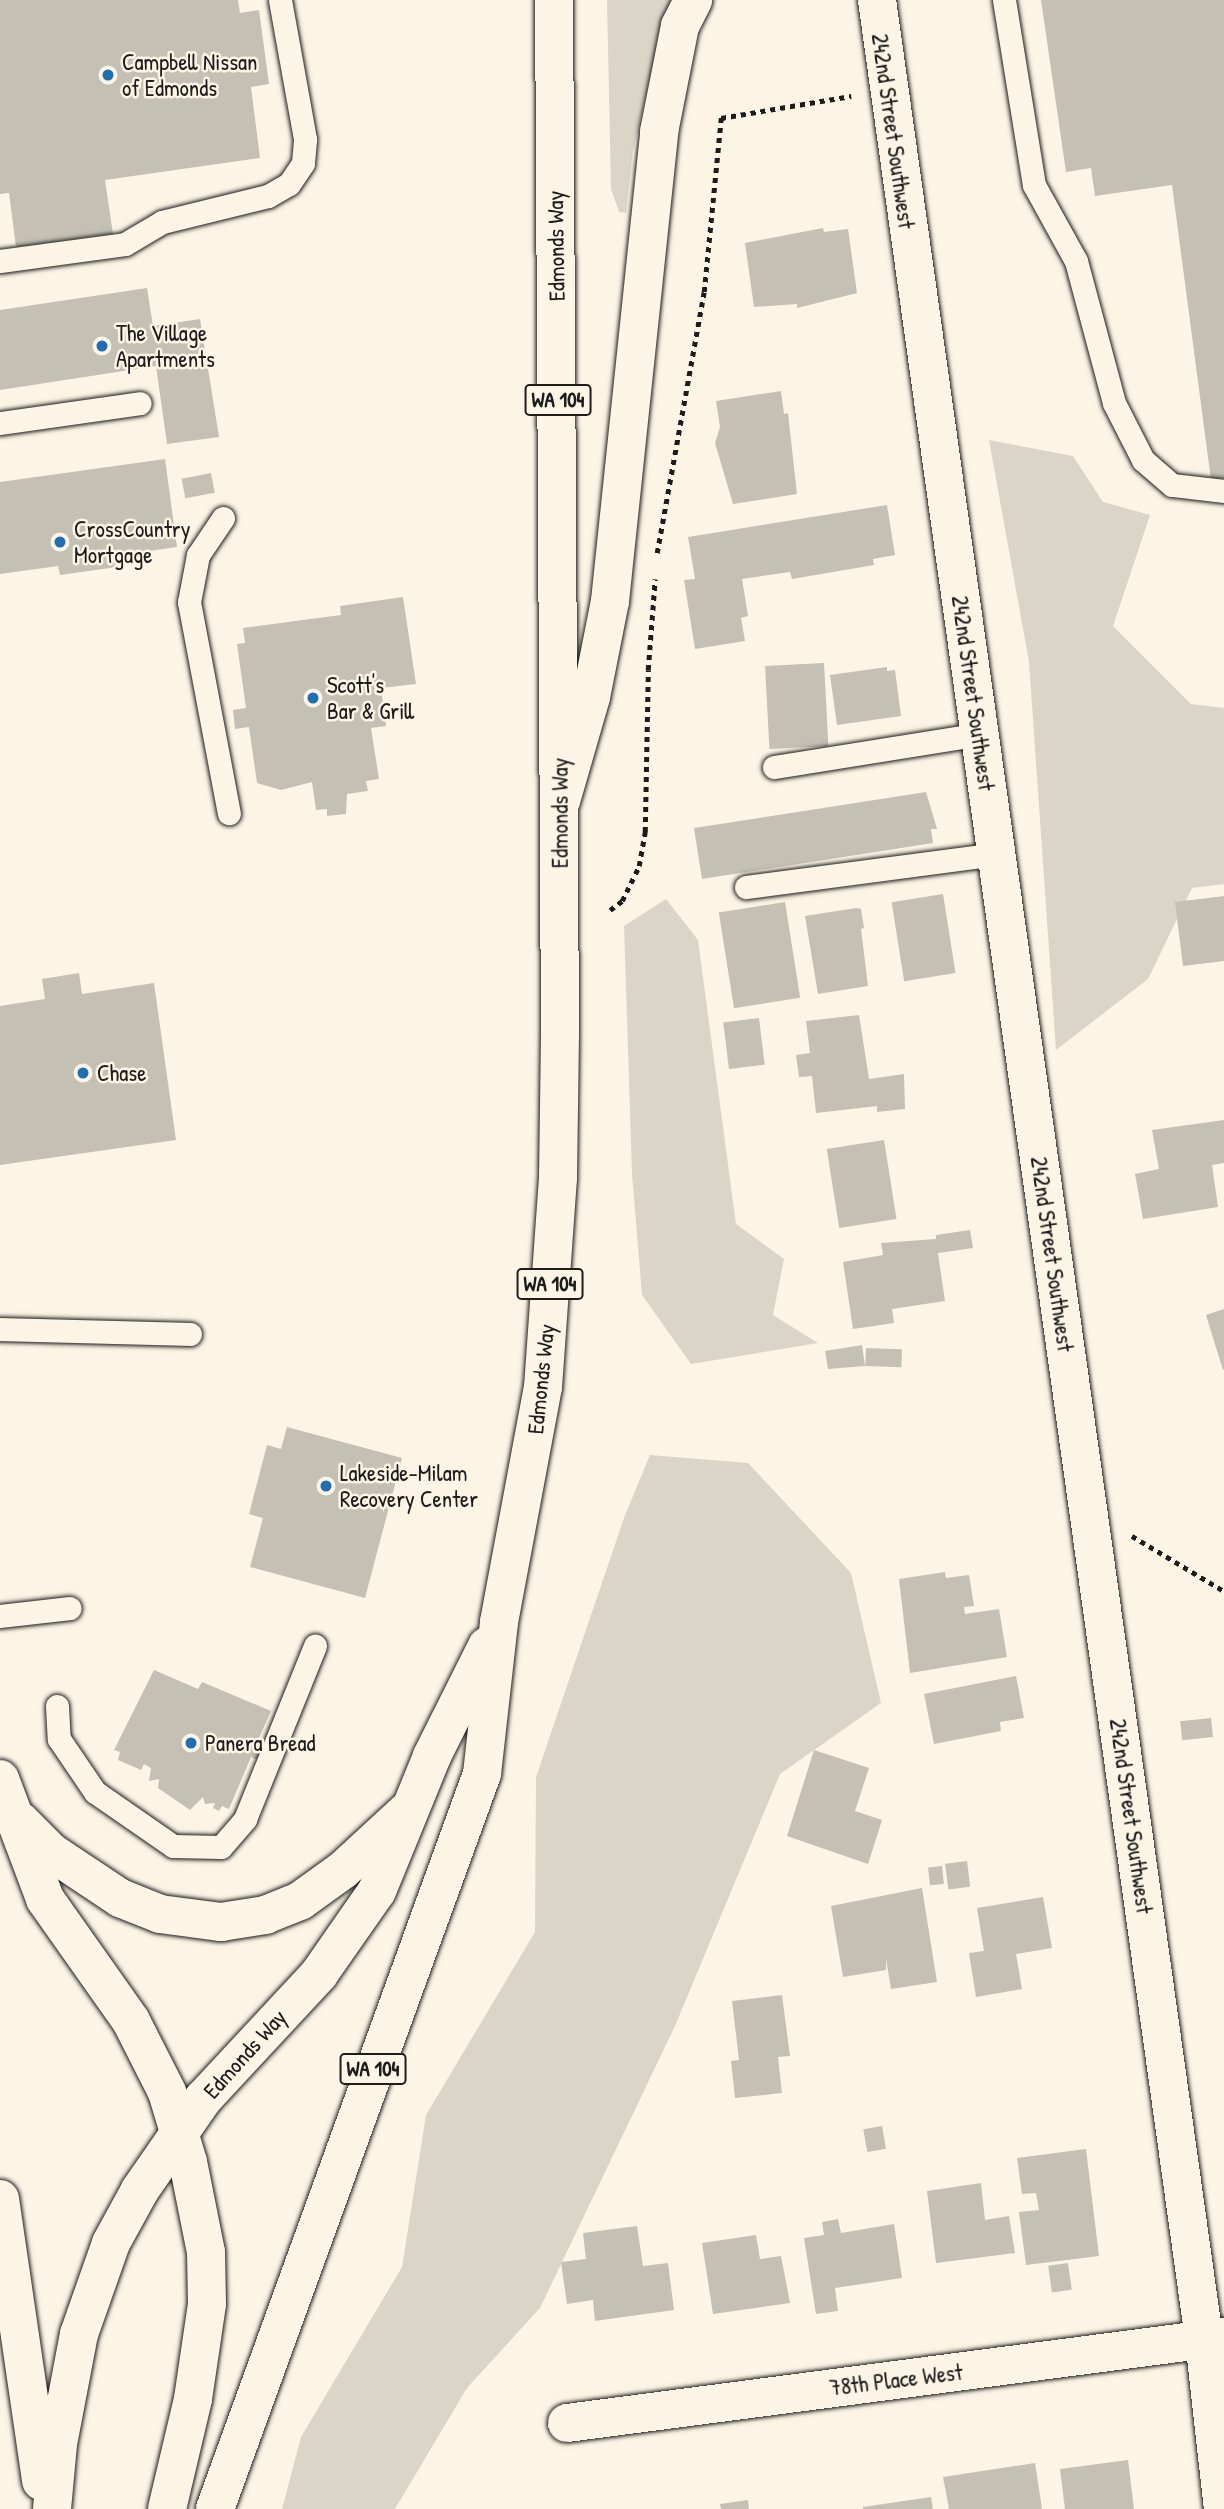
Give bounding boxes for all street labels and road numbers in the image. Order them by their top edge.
street label: 242nd Street Southwest [866,32,920,230]
street label: Edmonds Way [541,191,571,301]
road number: WA 104 [523,382,593,418]
street label: 242nd Street Southwest [946,594,1000,792]
street label: Edmonds Way [546,758,574,868]
street label: 242nd Street Southwest [1025,1155,1079,1353]
road number: WA 104 [515,1266,585,1302]
street label: Edmonds Way [522,1323,560,1435]
street label: 242nd Street Southwest [1104,1717,1158,1915]
street label: Edmonds Way [198,2004,292,2104]
road number: WA 104 [338,2052,408,2086]
street label: 78th Place West [828,2358,964,2402]

